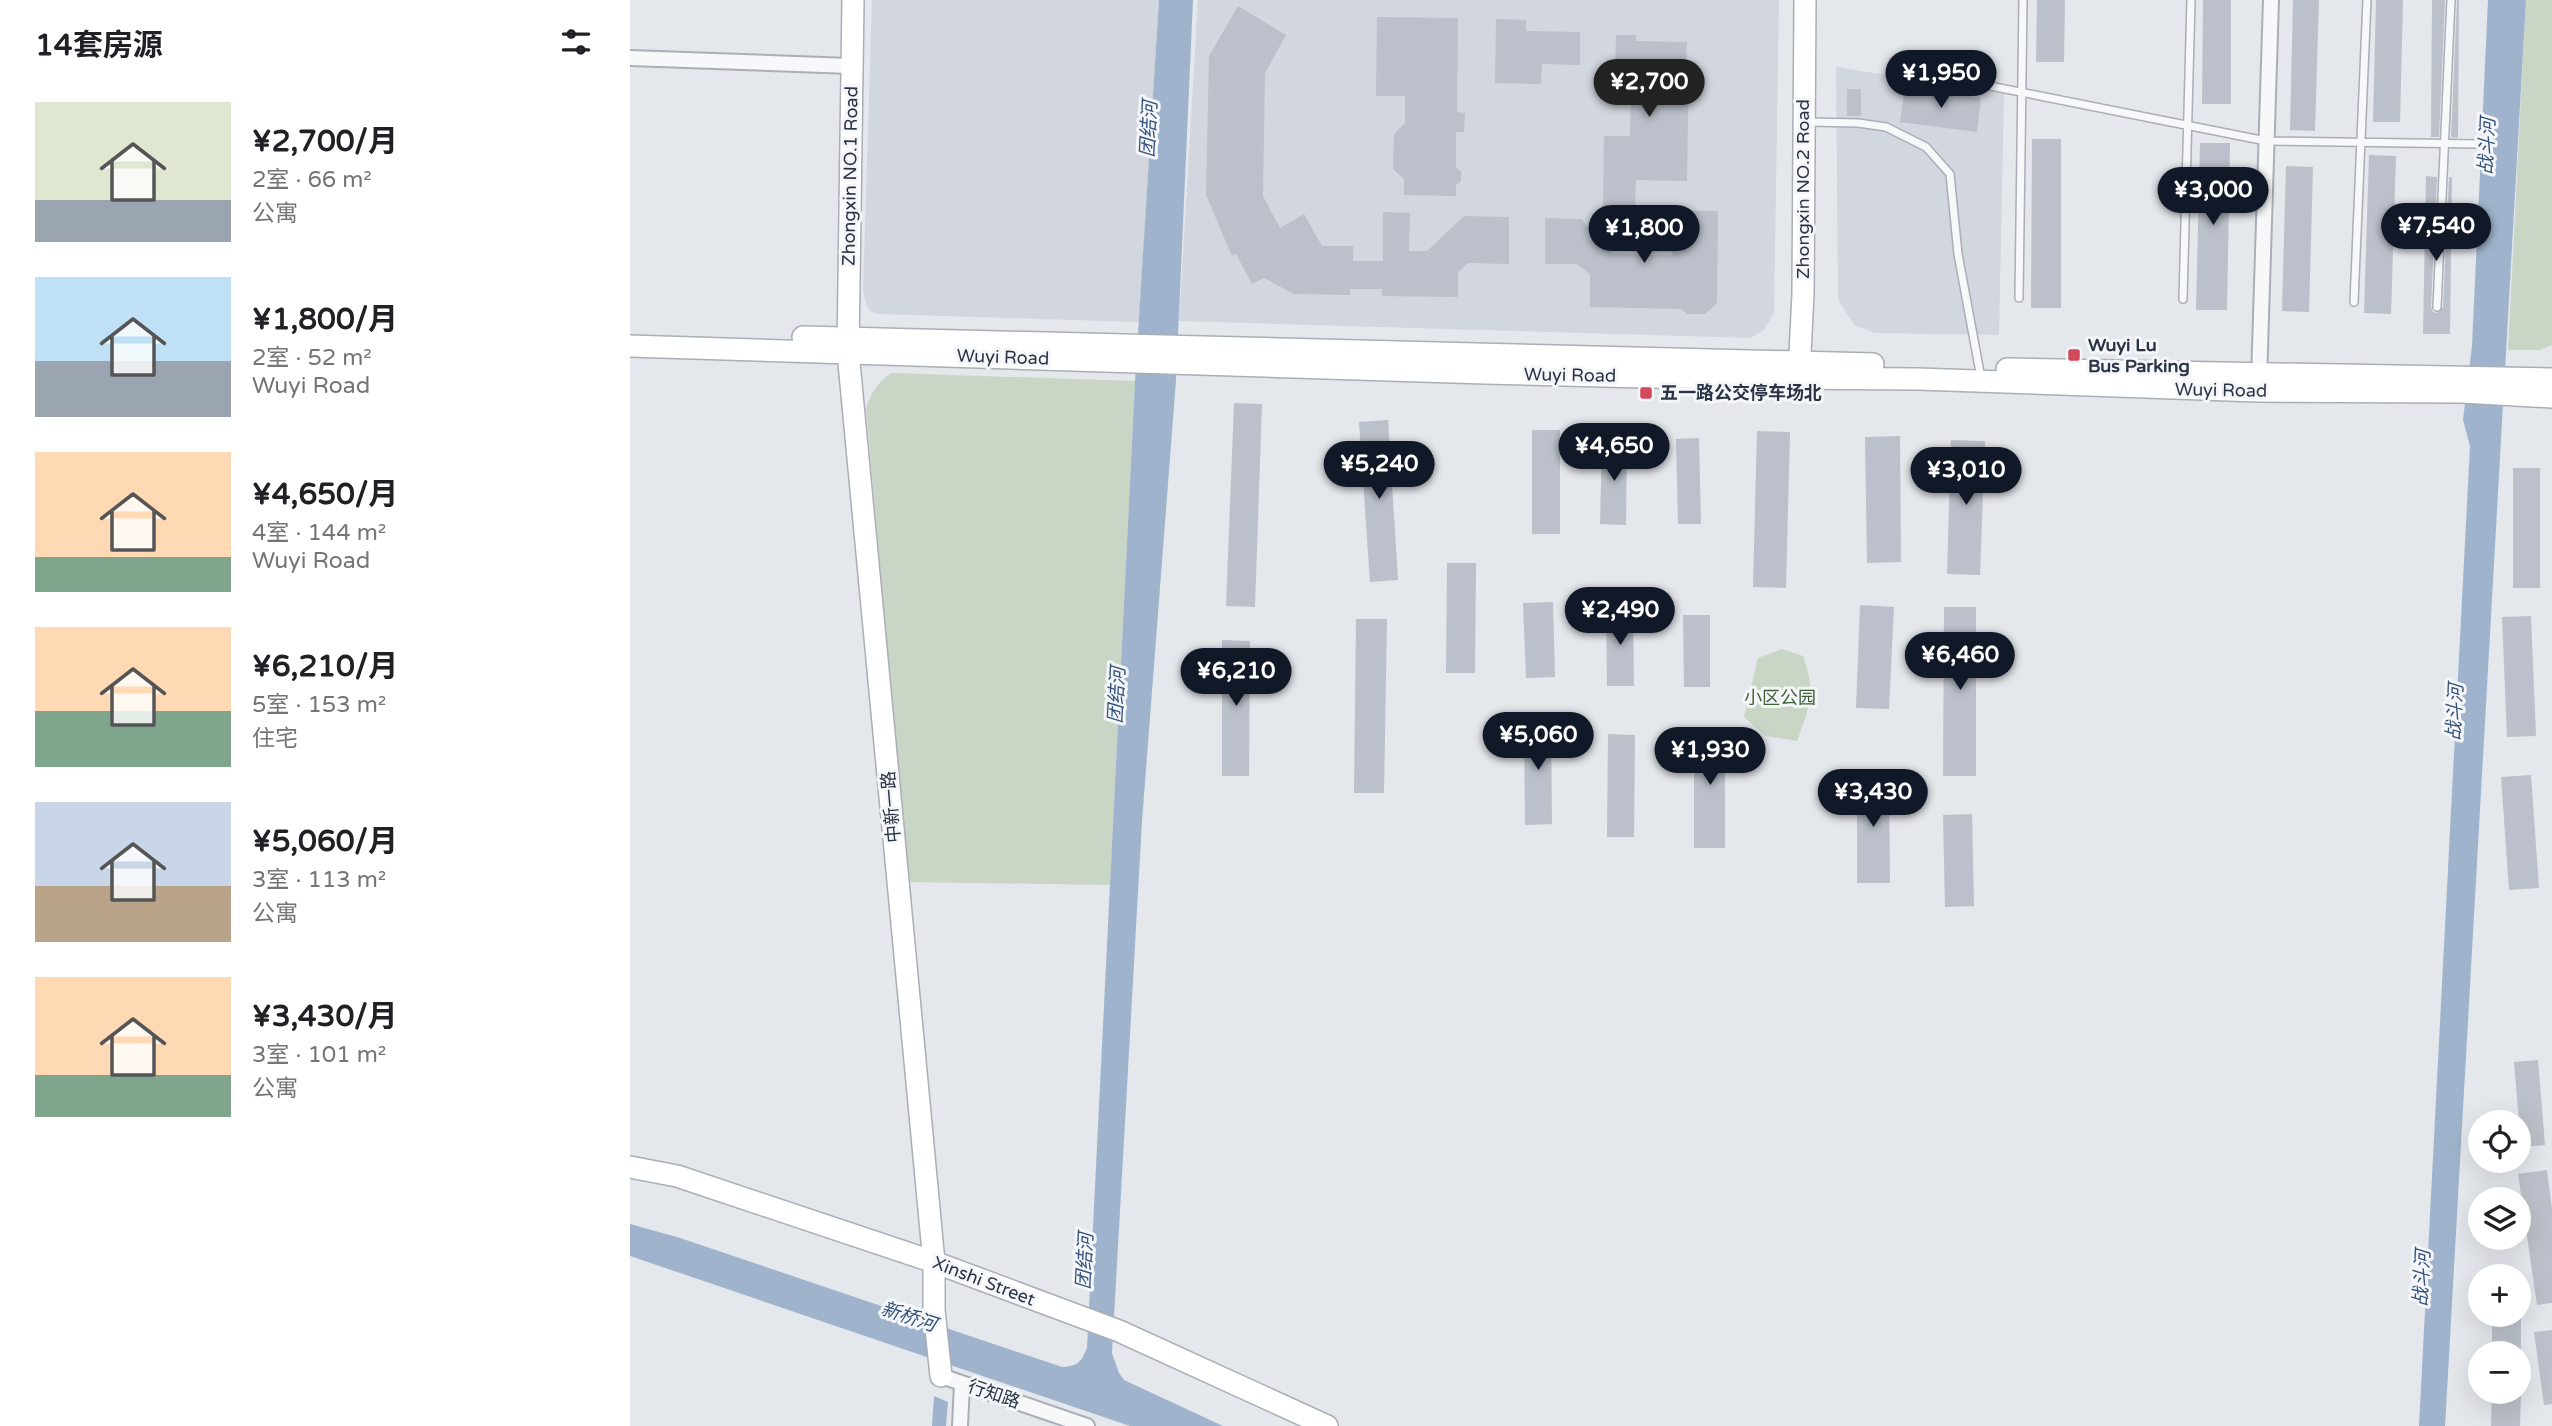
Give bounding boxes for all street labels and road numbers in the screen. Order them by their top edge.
street label: Zhongxin NO.1 Road [837,86,863,266]
street label: Zhongxin NO.2 Road [1792,99,1814,279]
street label: Wuyi Road [956,344,1050,370]
street label: Wuyi Road [1524,363,1616,387]
street label: Wuyi Road [2175,378,2267,402]
street label: 中新一路 [877,770,905,844]
street label: Xinshi Street [930,1251,1038,1311]
street label: 行知路 [965,1375,1023,1413]

